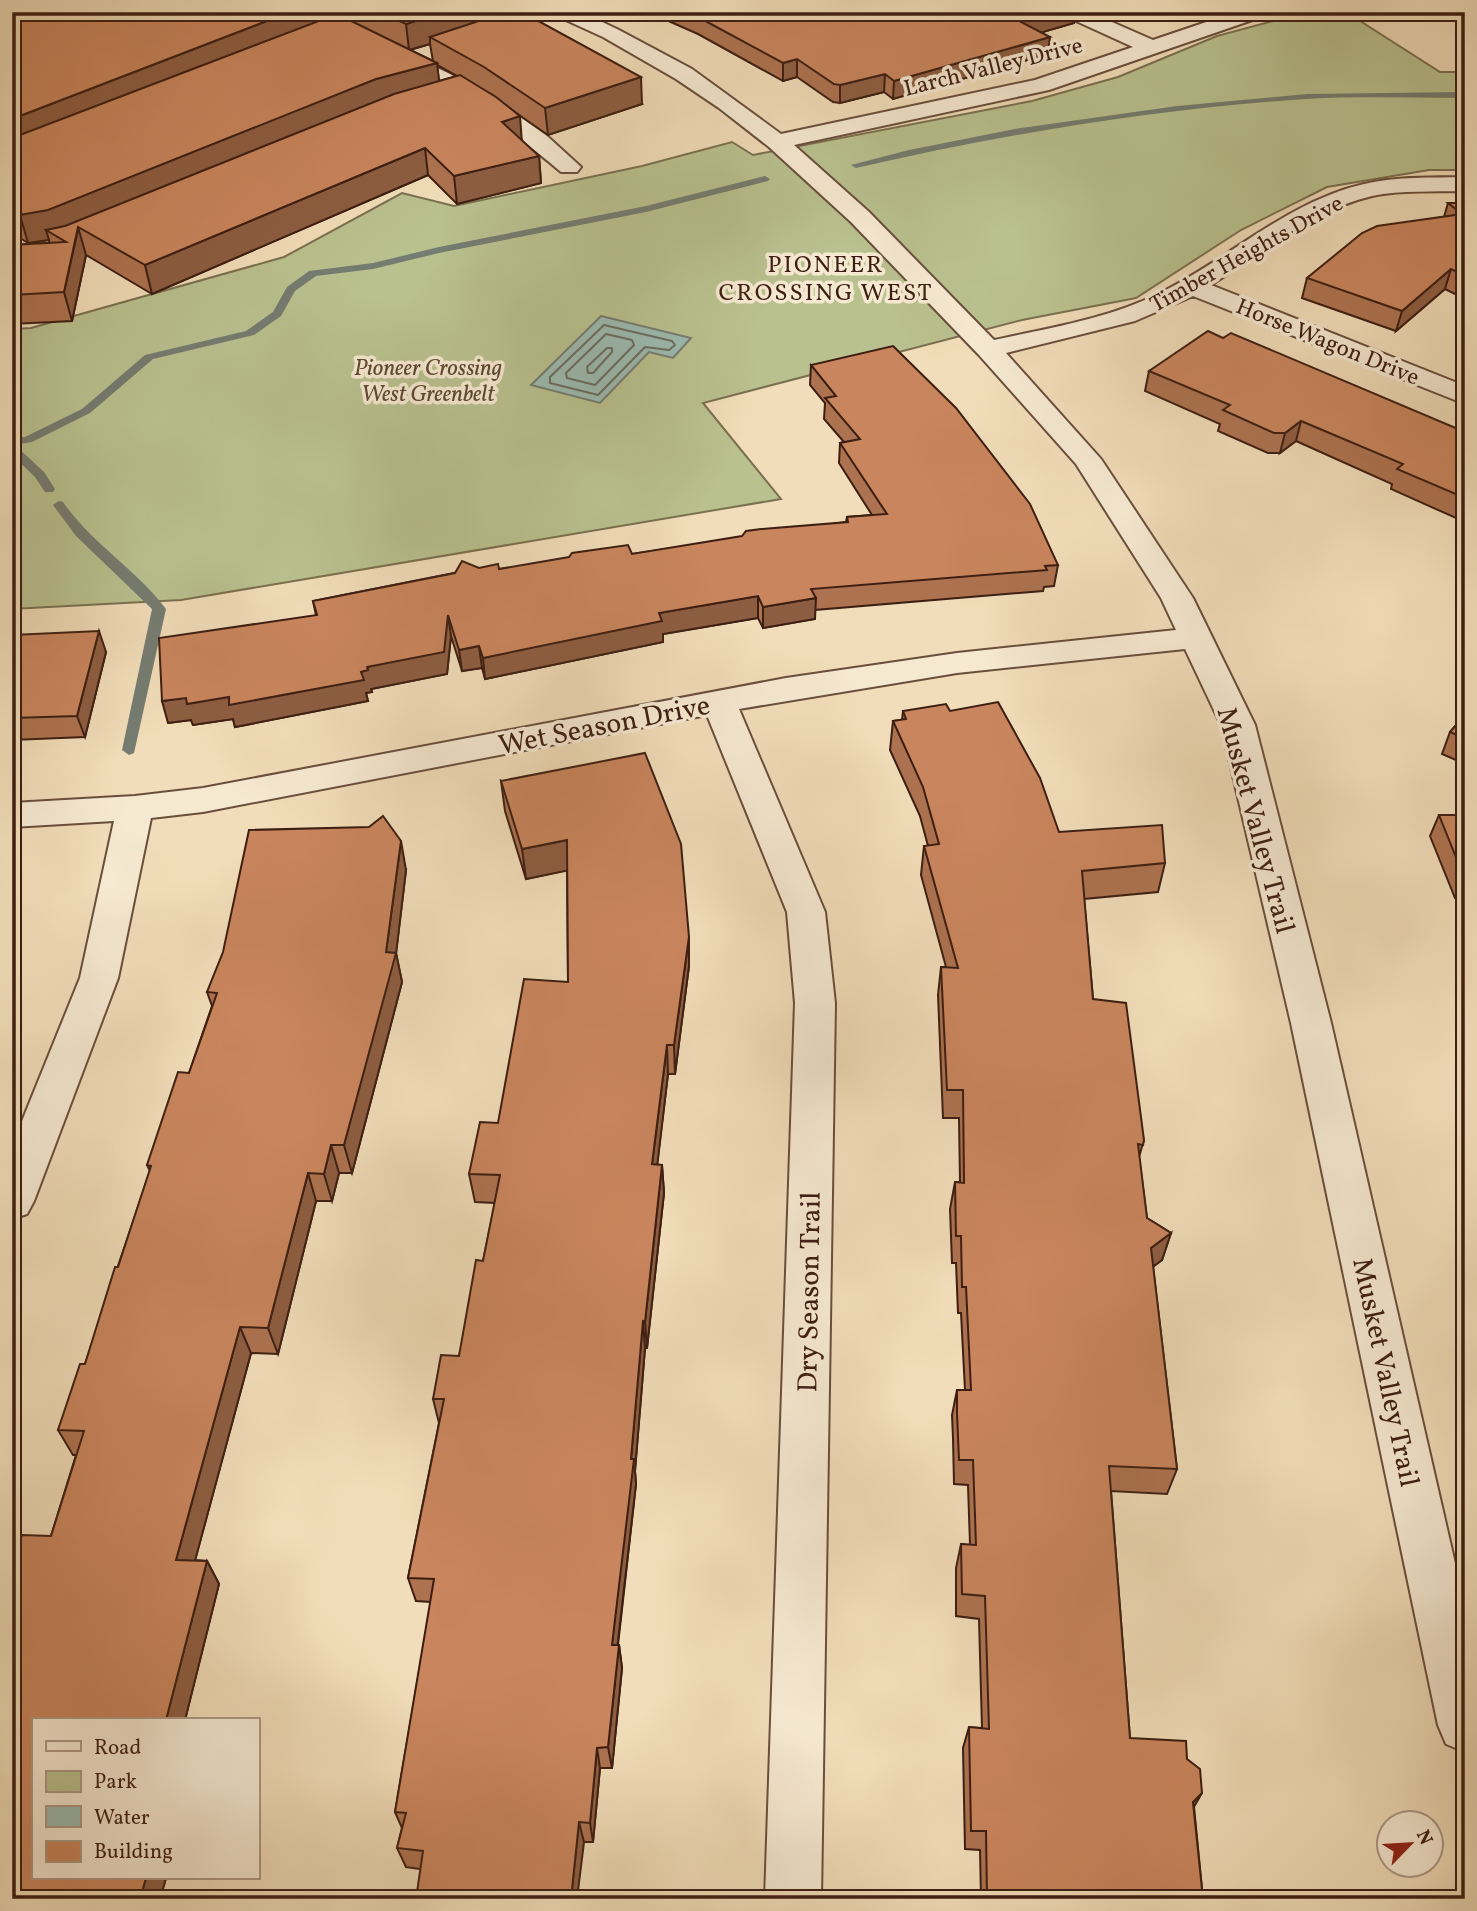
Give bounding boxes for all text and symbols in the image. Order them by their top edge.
street label: Larch Valley Drive [901,30,1086,106]
street label: Timber Heights Drive [1144,188,1349,321]
district label: PIONEER CROSSING WEST [719,249,933,311]
street label: Horse Wagon Drive [1231,291,1424,394]
park label: Pioneer Crossing West Greenbelt [354,353,502,411]
street label: Wet Season Drive [495,687,714,766]
street label: Musket Valley Trail [1206,703,1304,938]
street label: Dry Season Trail [789,1191,832,1393]
street label: Musket Valley Trail [1341,1254,1428,1491]
legend [32,1718,259,1880]
text: Road [94,1734,141,1763]
text: Park [94,1768,137,1797]
text: Water [94,1804,150,1833]
north arrow [1376,1810,1446,1880]
text: N [1409,1826,1438,1850]
text: Building [94,1838,173,1867]

